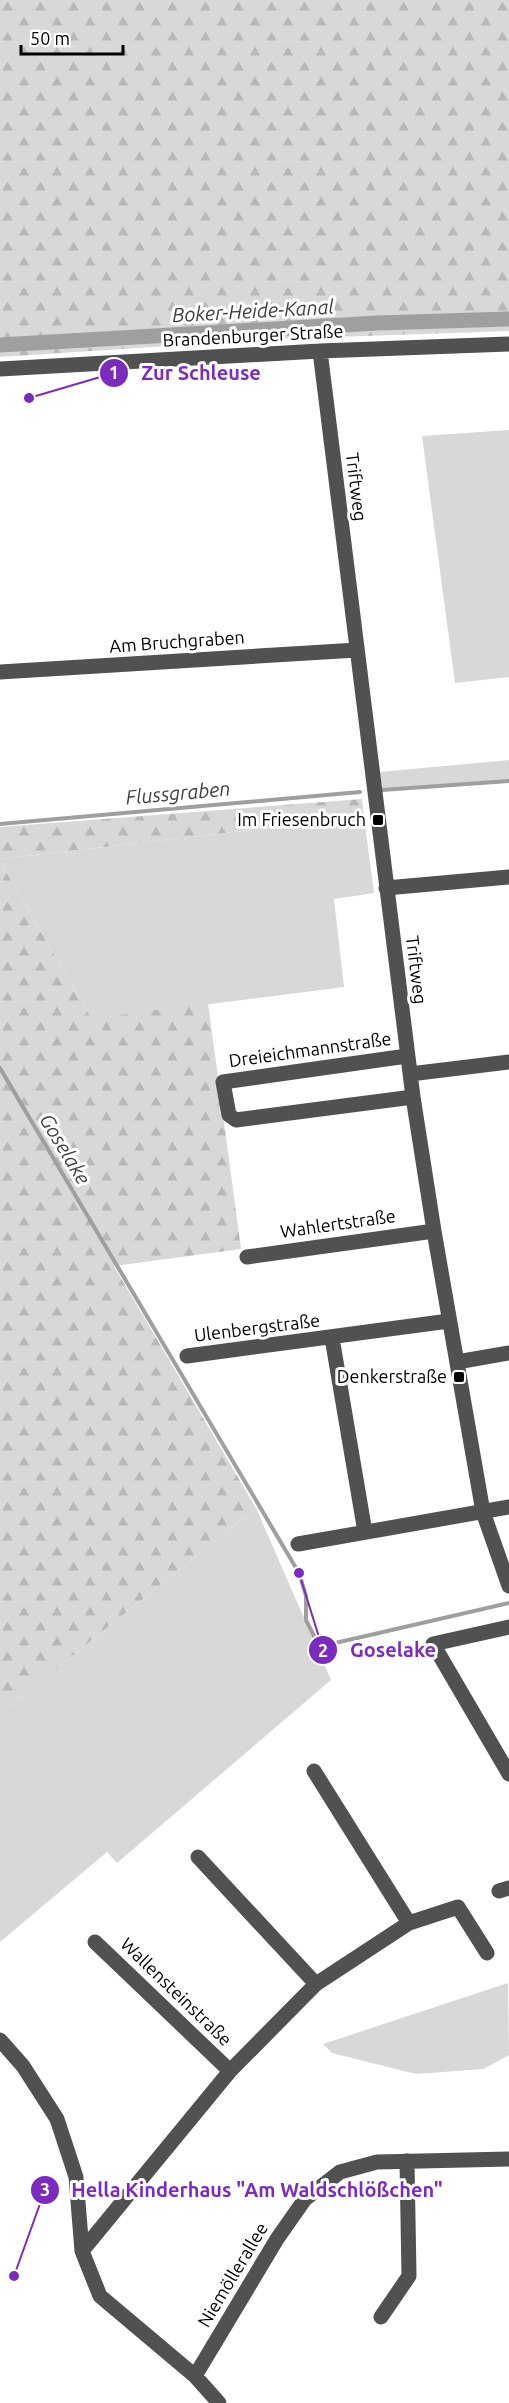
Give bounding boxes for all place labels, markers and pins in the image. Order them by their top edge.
callout: Zur Schleuse [99,354,273,392]
place label: Im Friesenbruch [237,809,366,829]
marker: Im Friesenbruch [371,813,385,827]
place label: Denkerstraße [337,1366,447,1386]
marker: Denkerstraße [452,1370,466,1384]
callout: Goselake [308,1631,448,1669]
callout: Hella Kinderhaus "Am Waldschlößchen" [30,2171,455,2209]

